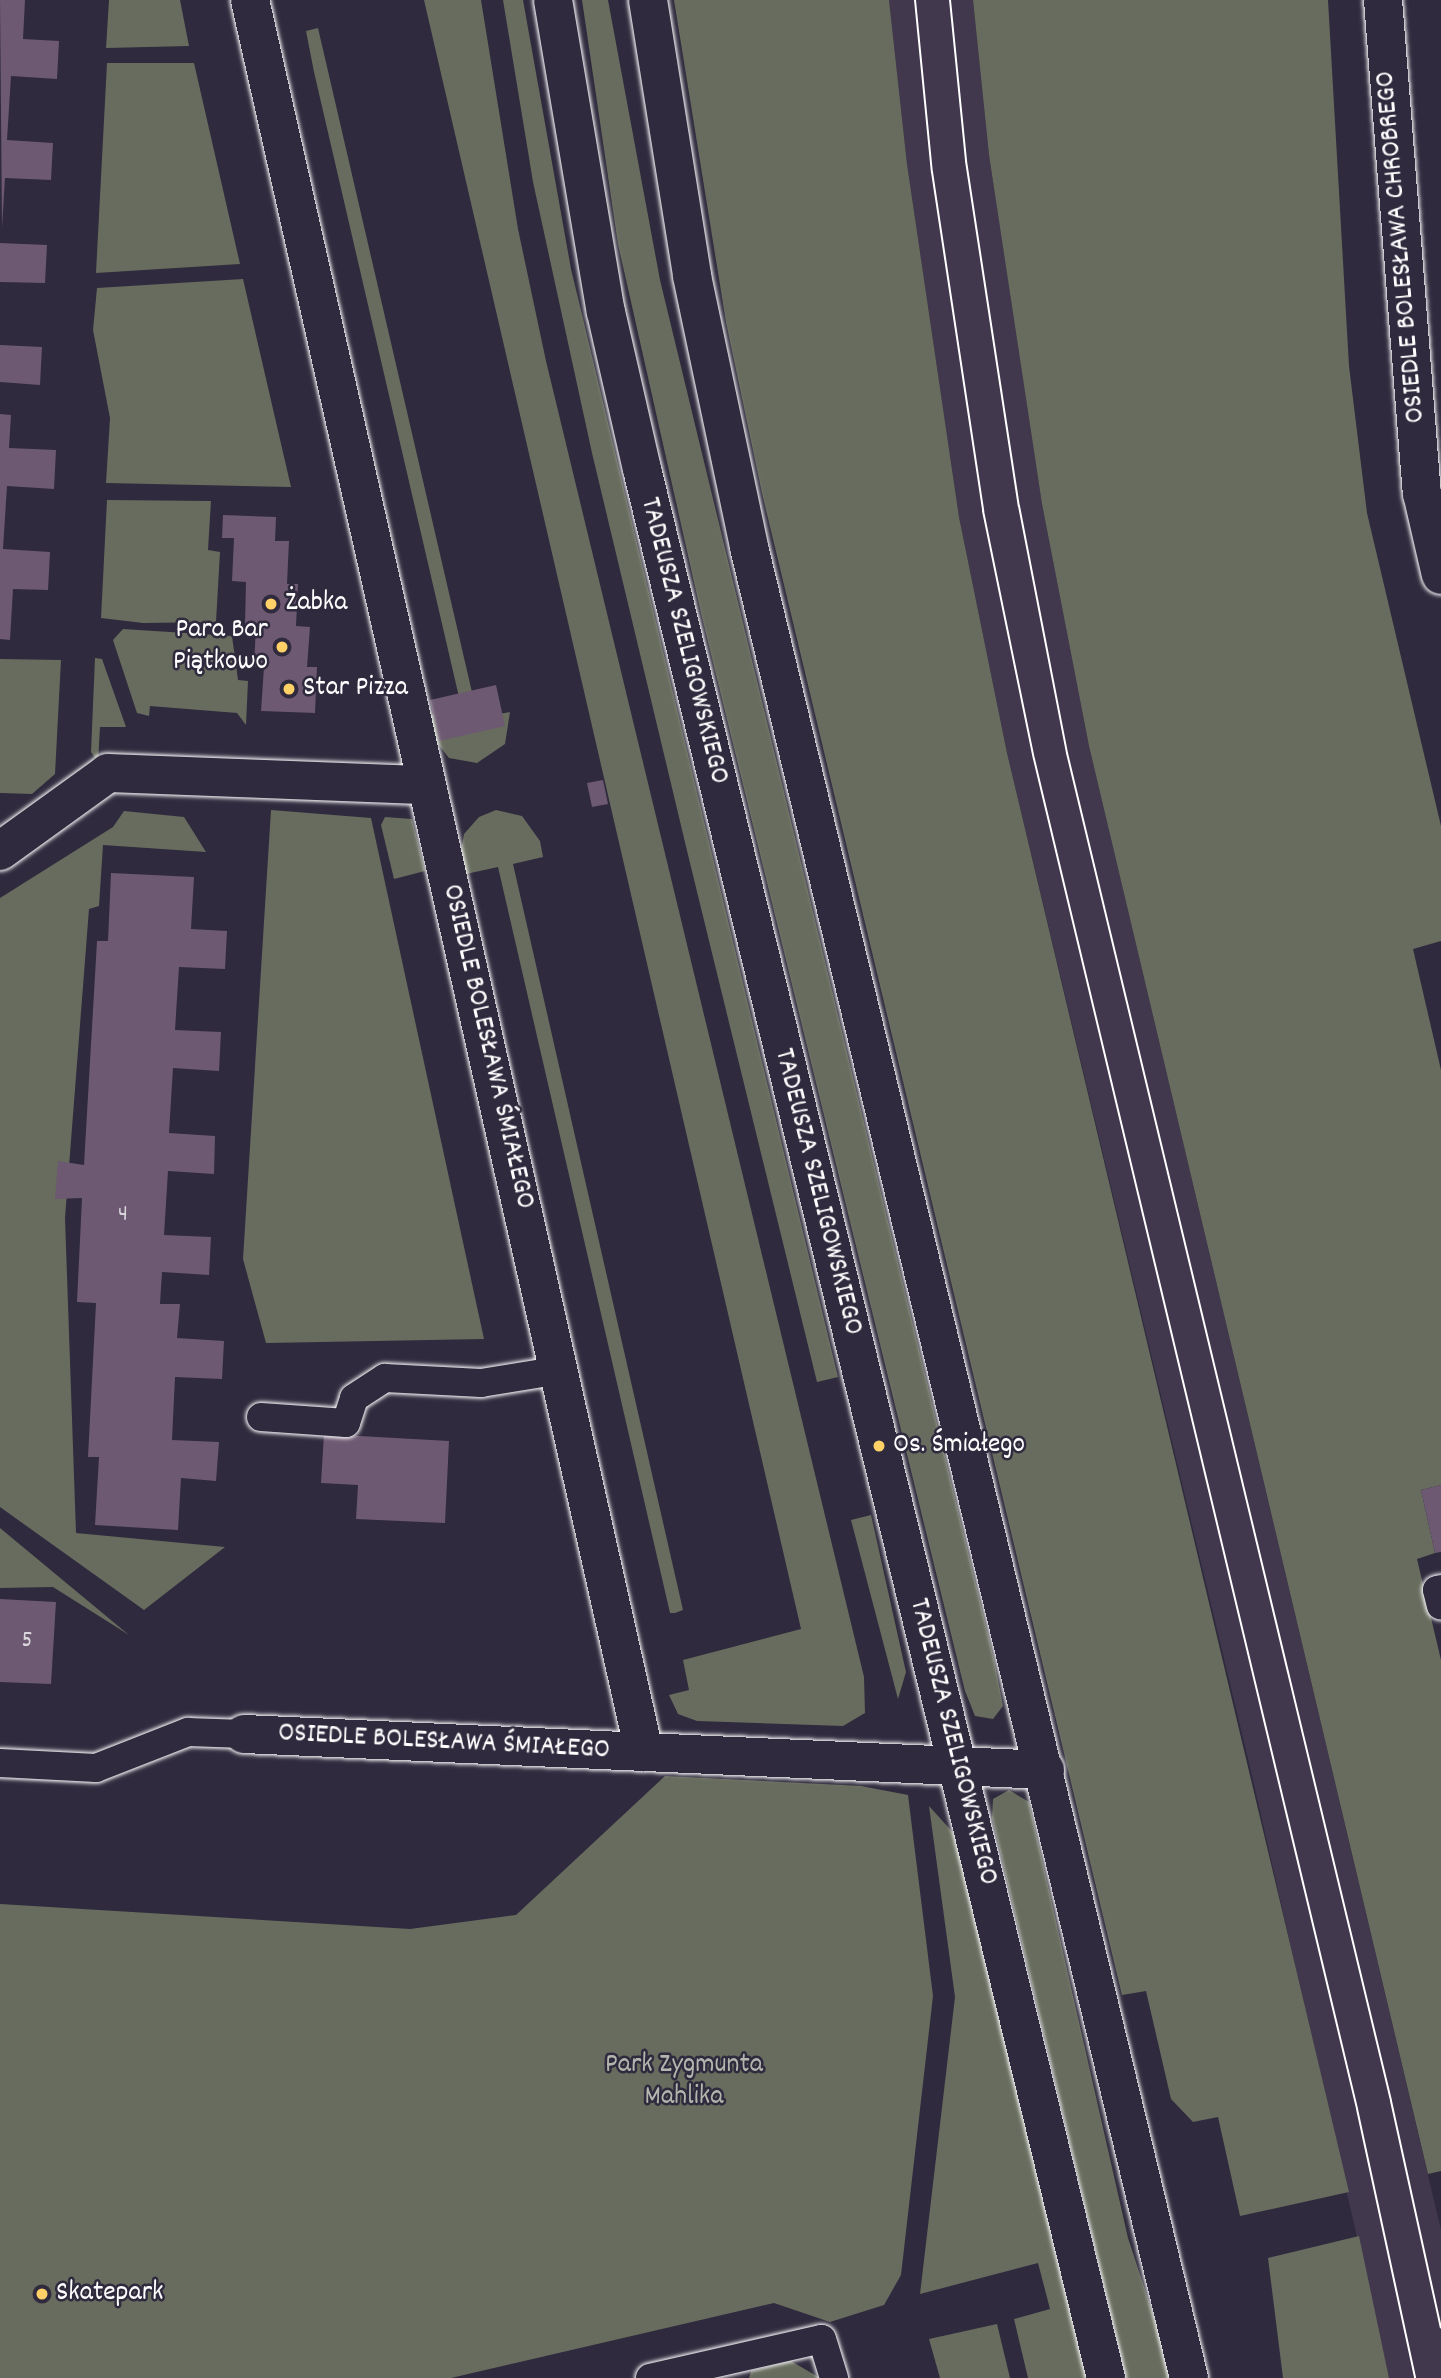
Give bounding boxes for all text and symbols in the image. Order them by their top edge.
street label: OSIEDLE BOLESŁAWA CHROBREGO [1370,70,1434,424]
street label: TADEUSZA SZELIGOWSKIEGO [631,494,735,788]
place label: Żabka [285,587,347,621]
marker: Żabka [263,596,279,612]
place label: Para Bar Piątkowo [173,614,268,680]
marker: Para Bar Piątkowo [274,639,290,655]
place label: Star Pizza [303,672,408,706]
marker: Star Pizza [281,681,297,697]
street label: OSIEDLE BOLESŁAWA ŚMIAŁEGO [433,881,541,1213]
street label: TADEUSZA SZELIGOWSKIEGO [765,1045,869,1339]
house number: 4 [118,1202,128,1230]
place label: Os. Śmiałego [893,1429,1025,1463]
marker: Os. Śmiałego [871,1438,887,1454]
street label: TADEUSZA SZELIGOWSKIEGO [900,1595,1004,1889]
house number: 5 [21,1628,33,1656]
street label: OSIEDLE BOLESŁAWA ŚMIAŁEGO [277,1718,611,1768]
park label: Park Zygmunta Mahlika [605,2049,763,2115]
place label: Skatepark [56,2277,164,2311]
marker: Skatepark [34,2286,50,2302]

